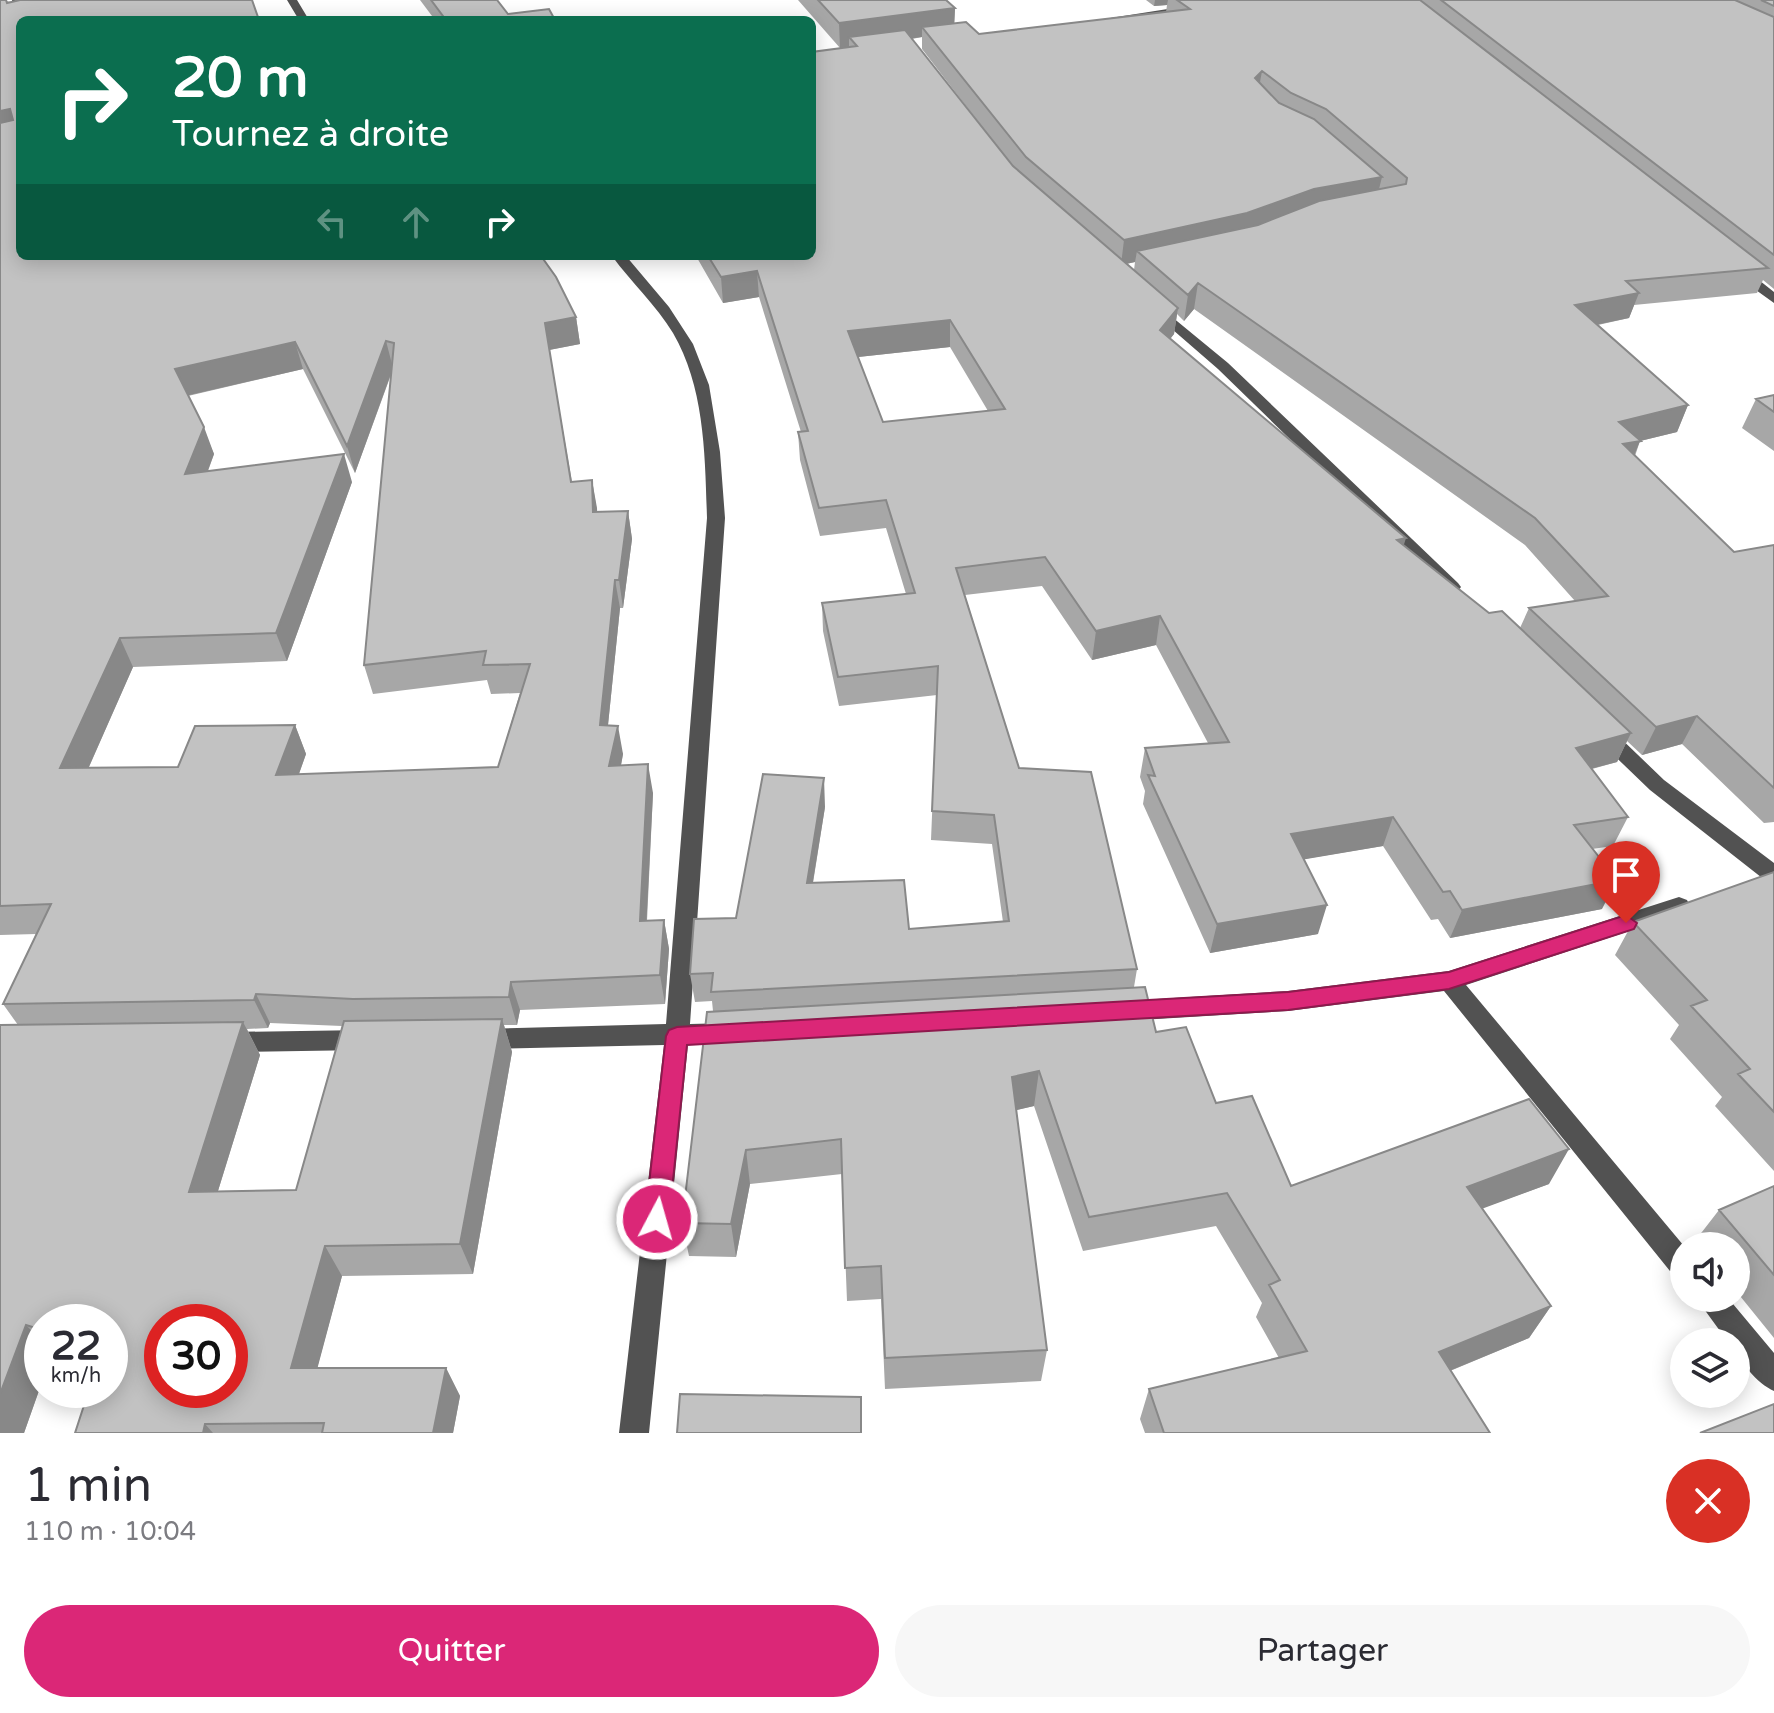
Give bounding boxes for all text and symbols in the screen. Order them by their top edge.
text: 20 m [172,45,308,112]
icon: right [40,48,144,152]
text: Tournez à droite [172,113,449,156]
icon: left [310,200,354,244]
icon: ahead [394,200,438,244]
icon: right [478,200,522,244]
pin [1592,841,1660,923]
icon: arrive [1604,853,1648,897]
position arrow [615,1177,699,1261]
map controls [1670,1232,1750,1408]
button: sound [1670,1232,1750,1312]
speed limit sign: 30 [144,1304,248,1408]
text: 22 [51,1322,101,1370]
button: layers [1670,1328,1750,1408]
text: km/h [51,1364,101,1388]
text: 1 min [24,1457,152,1515]
button: close [1666,1459,1750,1543]
text: 110 m · 10:04 [24,1516,196,1547]
button: Quitter [24,1605,879,1697]
button: Partager [895,1605,1750,1697]

